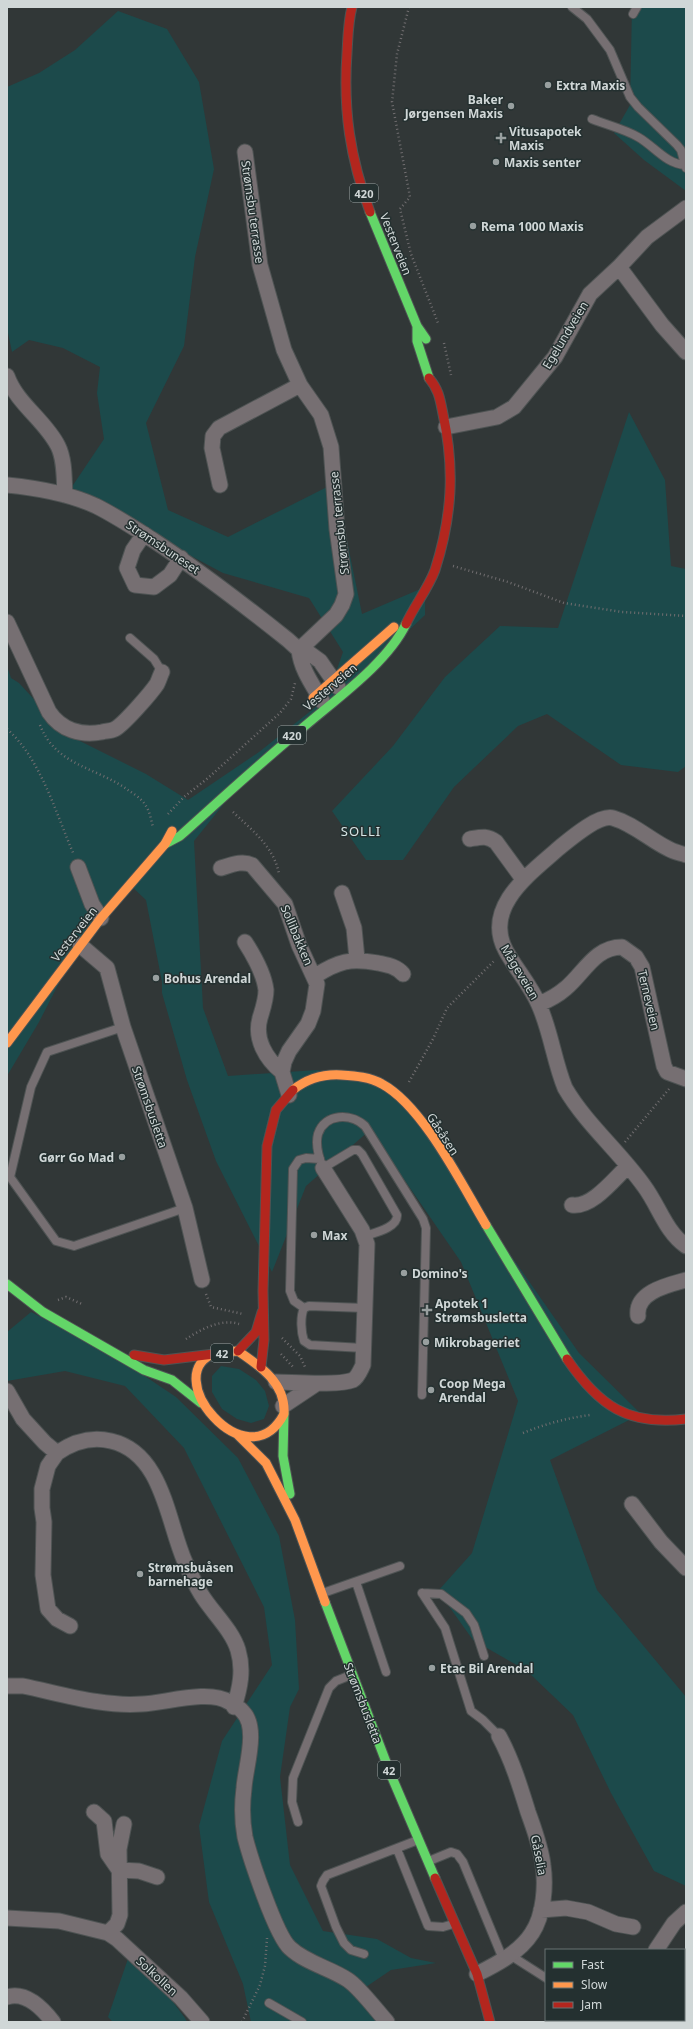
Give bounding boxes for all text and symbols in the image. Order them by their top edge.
place label: Extra Maxis [556,77,625,94]
marker: Extra Maxis [543,80,553,90]
place label: Baker Jørgensen Maxis [404,91,504,122]
marker: Baker Jørgensen Maxis [506,101,516,111]
place label: Vitusapotek Maxis [509,123,582,154]
marker: Vitusapotek Maxis [496,133,506,143]
place label: Maxis senter [504,154,582,171]
marker: Maxis senter [491,157,501,167]
street label: Strømsbu terrasse [237,160,269,265]
road number: 420 [350,184,378,202]
street label: Vesterveien [376,210,416,278]
place label: Rema 1000 Maxis [481,218,584,235]
marker: Rema 1000 Maxis [468,221,478,231]
street label: Egelundveien [538,298,592,372]
street label: Strømsbu terrasse [325,470,353,575]
street label: Strømsbuneset [123,516,204,578]
street label: Vesterveien [299,659,361,715]
road number: 420 [278,726,306,744]
district label: SOLLI [341,822,381,840]
street label: Sollibakken [277,902,317,968]
street label: Vesterveien [47,903,101,965]
street label: Mågeveien [497,941,543,1003]
street label: Terneveien [634,968,664,1032]
place label: Bohus Arendal [164,970,251,987]
marker: Bohus Arendal [151,973,161,983]
street label: Strømsbusletta [128,1064,172,1150]
street label: Gåsåsen [423,1109,463,1159]
place label: Gørr Go Mad [39,1149,114,1166]
marker: Gørr Go Mad [117,1152,127,1162]
place label: Max [322,1227,348,1244]
marker: Max [309,1230,319,1240]
place label: Domino's [412,1265,468,1282]
marker: Domino's [399,1268,409,1278]
place label: Apotek 1 Strømsbusletta [435,1295,527,1326]
marker: Apotek 1 Strømsbusletta [422,1305,432,1315]
place label: Mikrobageriet [434,1334,520,1351]
marker: Mikrobageriet [421,1337,431,1347]
road number: 42 [211,1344,233,1362]
place label: Coop Mega Arendal [439,1375,506,1406]
marker: Coop Mega Arendal [426,1385,436,1395]
place label: Strømsbuåsen barnehage [148,1559,234,1590]
marker: Strømsbuåsen barnehage [135,1569,145,1579]
street label: Strømsbusletta [340,1660,386,1746]
place label: Etac Bil Arendal [440,1660,533,1677]
marker: Etac Bil Arendal [427,1663,437,1673]
road number: 42 [378,1761,400,1779]
street label: Gåselia [527,1833,551,1877]
legend [545,1949,685,2021]
street label: Solkollen [133,1952,181,2000]
text: Fast [581,1956,605,1973]
text: Slow [581,1976,608,1993]
text: Jam [580,1996,602,2013]

